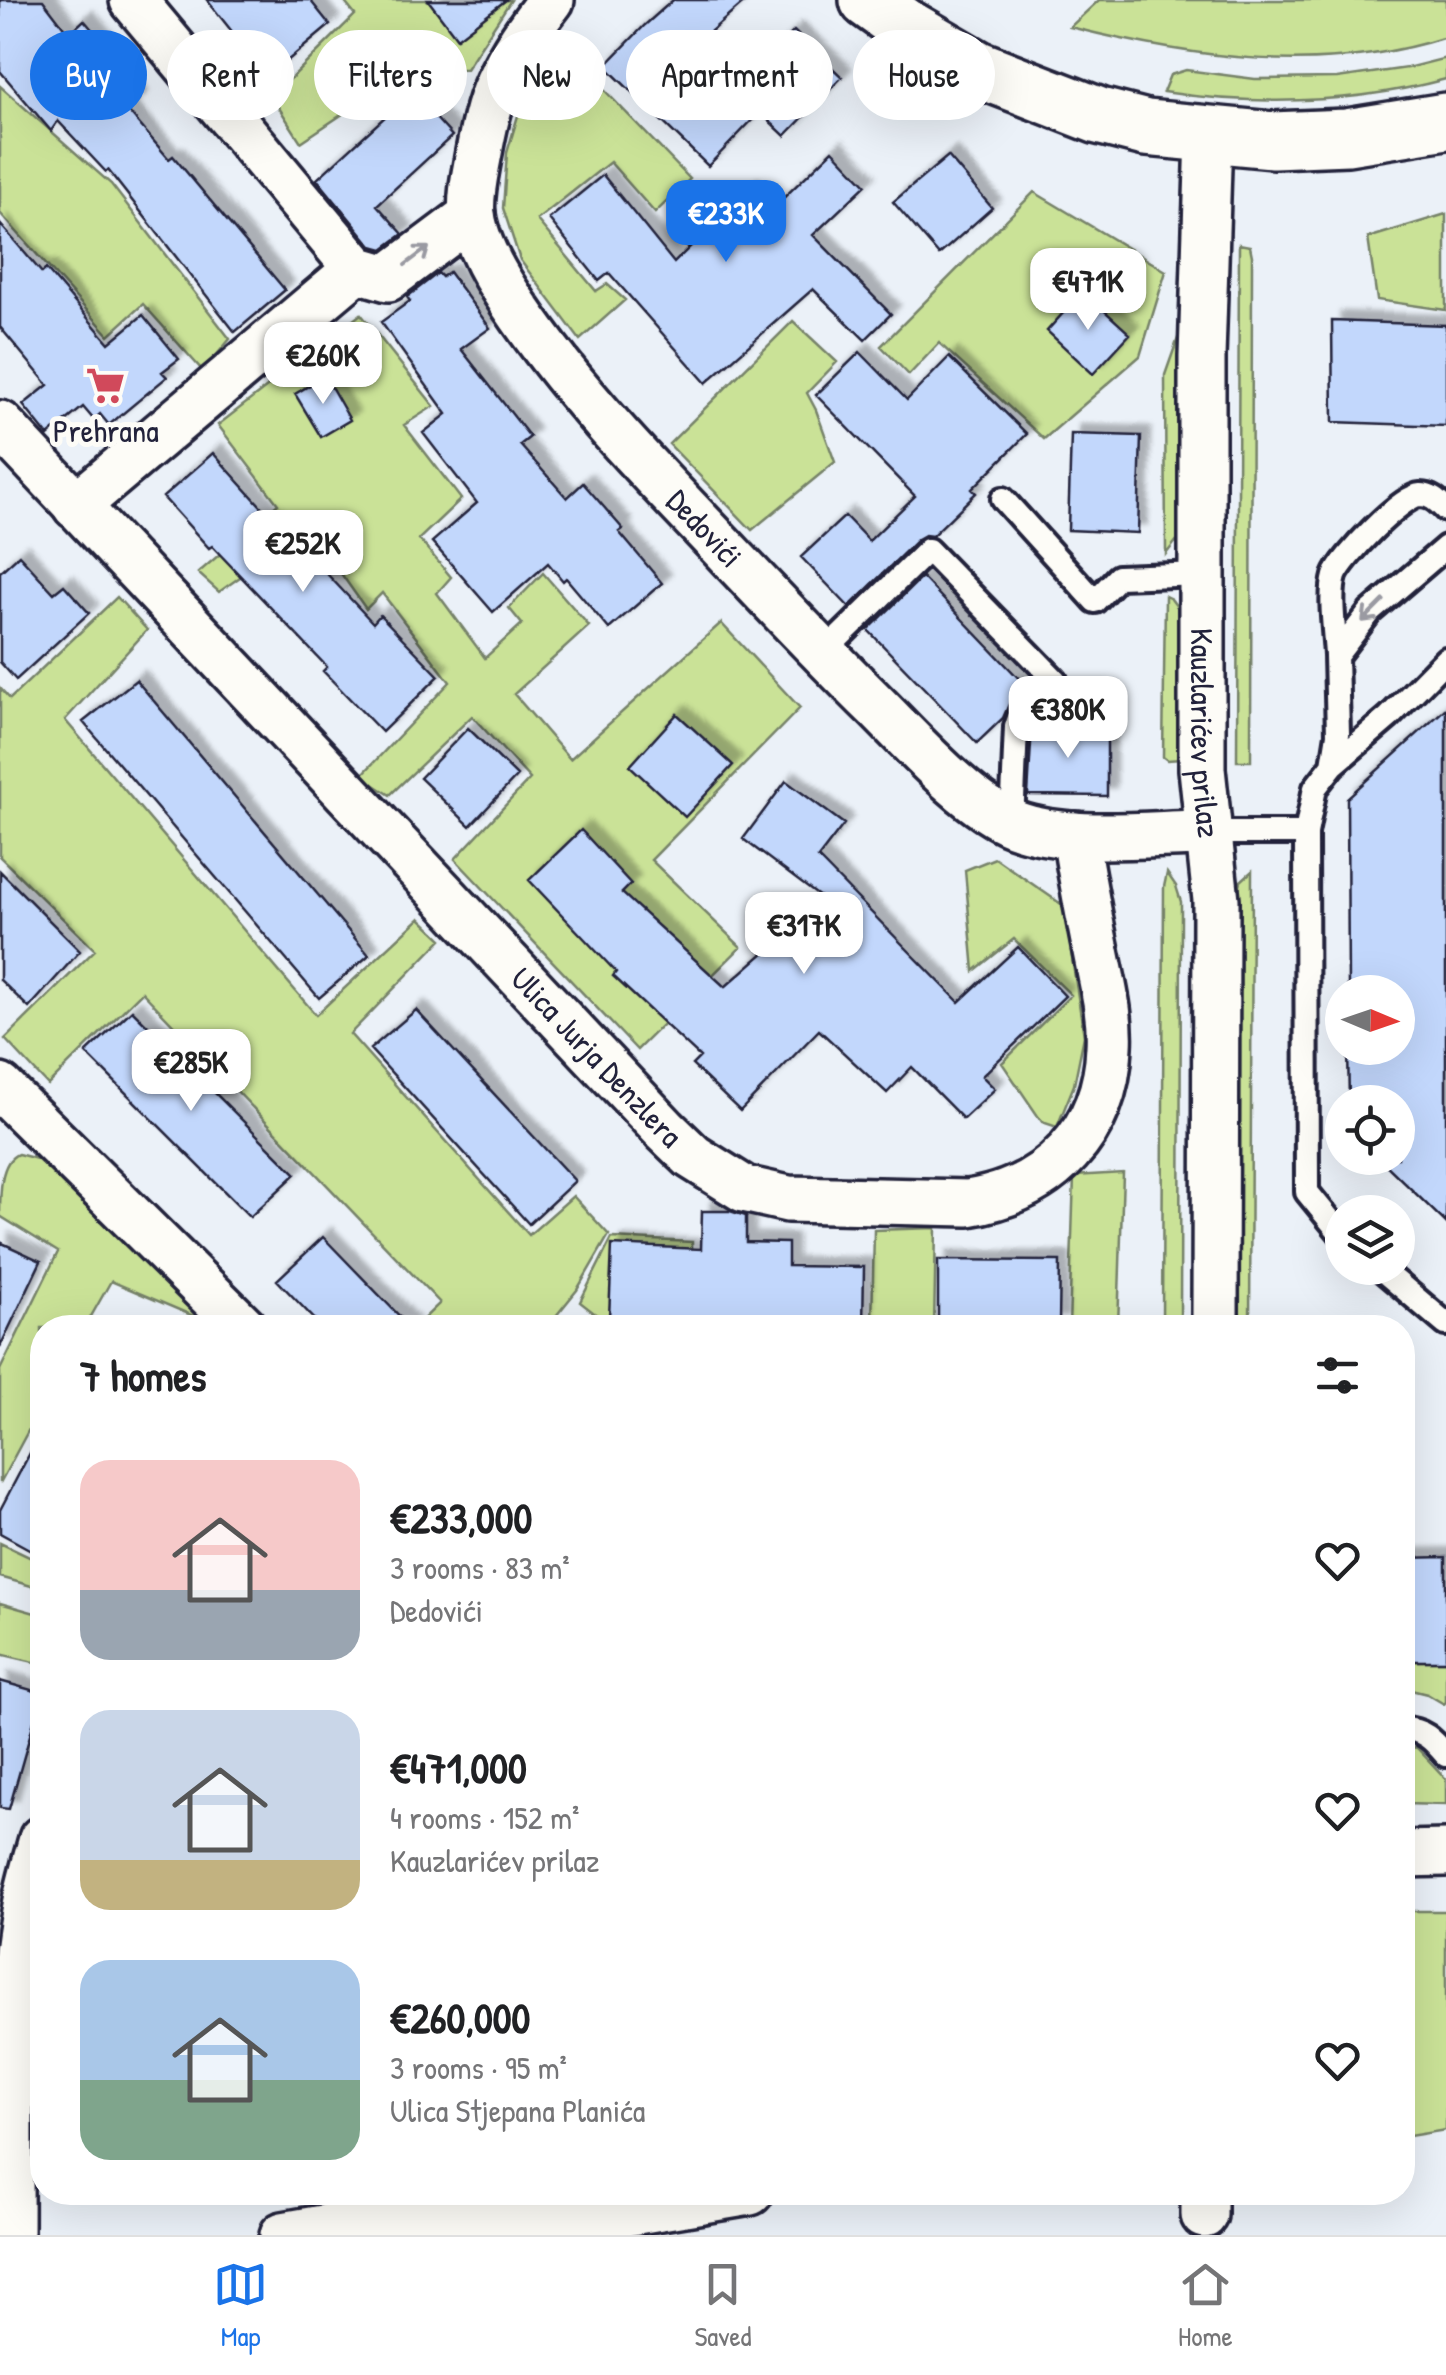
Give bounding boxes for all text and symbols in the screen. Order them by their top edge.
chip: Buy [30,30,147,120]
chip: Rent [167,30,294,120]
chip: Filters [314,30,467,120]
chip: New [487,30,606,120]
chip: Apartment [626,30,833,120]
chip: House [853,30,995,120]
pin: €233K [656,180,796,265]
text: €233K [688,191,764,234]
one-way arrow [403,246,430,267]
pin: €471K [1018,248,1158,333]
text: €471K [1052,259,1124,302]
pin: €260K [253,322,393,407]
text: €260K [286,333,360,376]
supermarket icon: Prehrana [85,365,127,407]
place label: Prehrana [53,409,159,452]
street label: Dedovići [657,480,752,577]
pin: €252K [233,510,373,595]
text: €252K [265,521,341,564]
one-way arrow [1361,599,1385,623]
street label: Kauzlarićev prilaz [1181,628,1231,840]
pin: €380K [998,676,1138,761]
text: €380K [1031,687,1105,730]
pin: €317K [734,892,874,977]
text: €317K [767,903,841,946]
street label: Ulica Jurja Denzlera [502,958,692,1156]
north arrow [1325,975,1415,1065]
map controls [1325,975,1415,1285]
pin: €285K [121,1029,261,1114]
text: €285K [154,1040,228,1083]
button: locate [1325,1085,1415,1175]
button: layers [1325,1195,1415,1285]
text: 7 homes [80,1347,206,1404]
icon: filters [1310,1348,1365,1403]
text: €233,000 [390,1489,532,1546]
icon: home [160,1500,280,1620]
icon: heart [1310,1533,1365,1588]
text: 3 rooms · 83 m² [390,1546,570,1589]
text: Dedovići [390,1589,483,1632]
text: €471,000 [390,1739,527,1796]
icon: home [160,1750,280,1870]
icon: heart [1310,1783,1365,1838]
text: 4 rooms · 152 m² [390,1796,579,1839]
text: Kauzlarićev prilaz [390,1839,600,1882]
text: €260,000 [390,1989,530,2046]
icon: home [160,2000,280,2120]
icon: heart [1310,2033,1365,2088]
text: 3 rooms · 95 m² [390,2046,567,2089]
text: Ulica Stjepana Planića [390,2089,645,2132]
tab: Map [213,2257,268,2355]
tab: Saved [694,2257,752,2355]
tab: Home [1178,2257,1233,2355]

